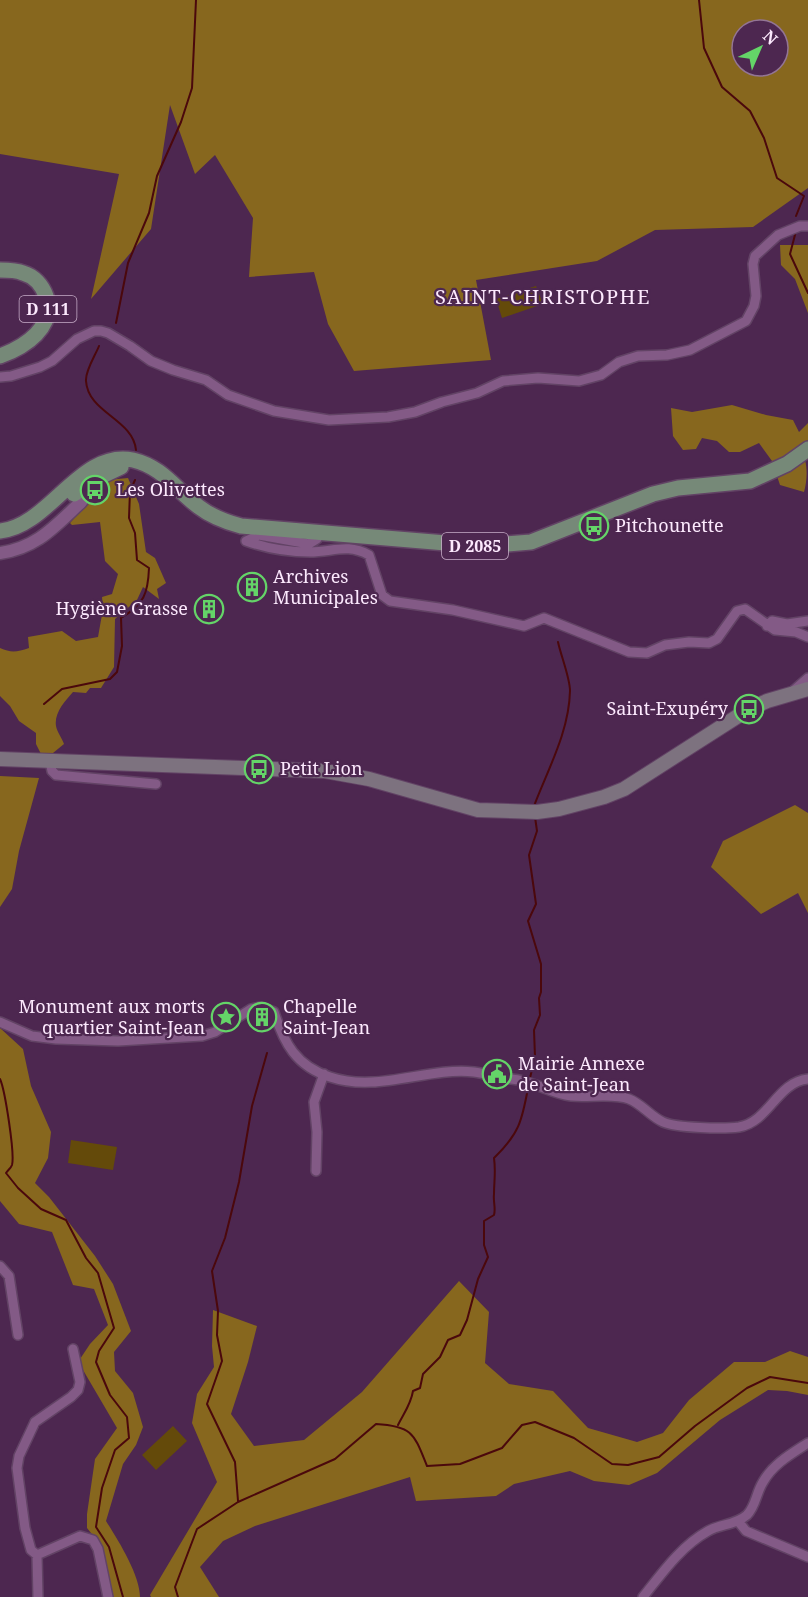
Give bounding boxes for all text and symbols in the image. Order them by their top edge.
north arrow [730,18,790,78]
text: N [758,25,783,50]
district label: SAINT-CHRISTOPHE [435,283,651,310]
road number: D 111 [20,296,76,322]
bus stop icon: Les Olivettes [79,474,111,506]
place label: Les Olivettes [116,477,225,501]
bus stop icon: Pitchounette [578,510,610,542]
place label: Pitchounette [615,513,724,537]
road number: D 2085 [442,533,508,559]
place label: Archives Municipales [273,564,378,609]
building icon: Archives Municipales [236,571,268,603]
building icon: Hygiène Grasse [193,593,225,625]
place label: Hygiène Grasse [56,596,188,620]
bus stop icon: Saint-Exupéry [733,693,765,725]
place label: Saint-Exupéry [606,696,729,720]
bus stop icon: Petit Lion [243,753,275,785]
place label: Petit Lion [280,756,363,780]
place label: Monument aux morts quartier Saint-Jean [18,994,205,1039]
place label: Chapelle Saint-Jean [283,994,370,1039]
place icon: Monument aux morts quartier Saint-Jean [210,1001,242,1033]
building icon: Chapelle Saint-Jean [246,1001,278,1033]
place label: Mairie Annexe de Saint-Jean [518,1051,645,1096]
public building icon: Mairie Annexe de Saint-Jean [481,1058,513,1090]

